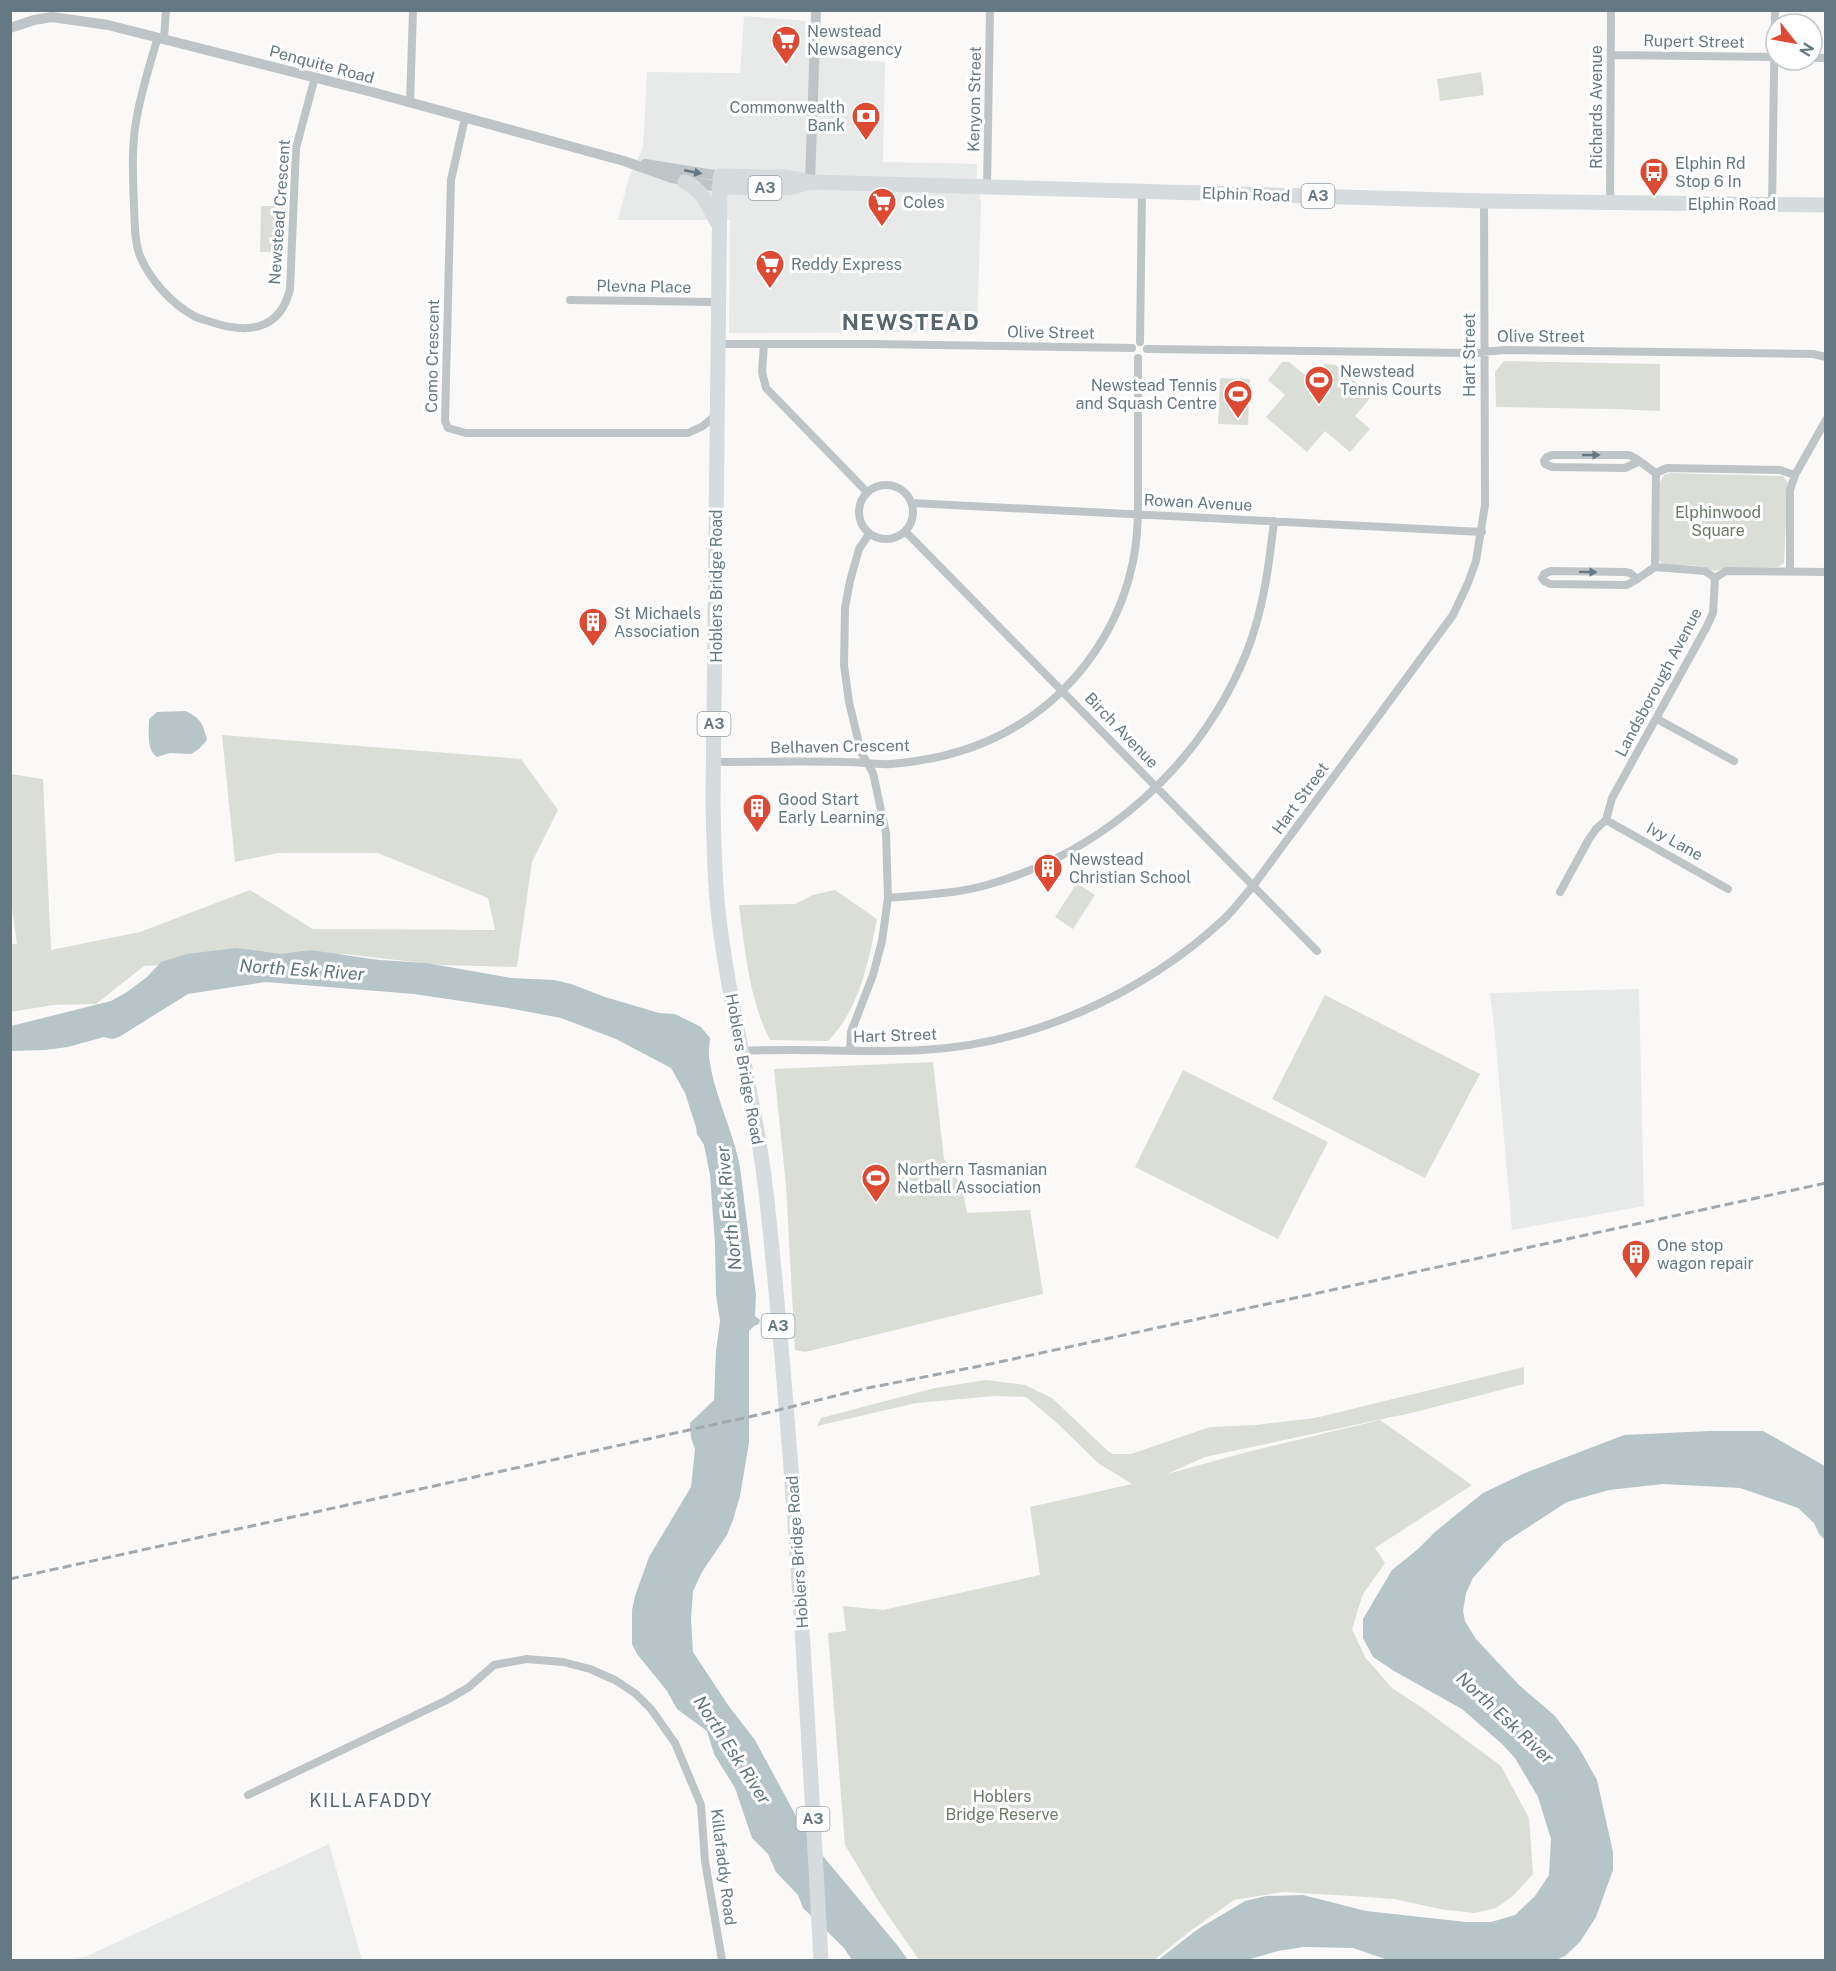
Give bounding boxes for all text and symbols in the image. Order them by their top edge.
north arrow [1764,12,1824,72]
place label: Newstead Newsagency [807,22,903,59]
supermarket icon: Newstead Newsagency [770,24,802,66]
street label: Rupert Street [1643,31,1745,52]
text: N [1795,39,1818,60]
street label: Penquite Road [267,41,376,88]
street label: Richards Avenue [1587,45,1606,169]
street label: Kenyon Street [964,46,985,152]
place label: Commonwealth Bank [729,98,845,135]
bank icon: Commonwealth Bank [850,100,882,142]
street label: Newstead Crescent [265,139,294,285]
place label: Elphin Rd Stop 6 In [1675,154,1746,191]
bus stop icon: Elphin Rd Stop 6 In [1638,156,1670,198]
one-way arrow [683,168,702,177]
road number: A3 [748,176,782,200]
street label: Elphin Road [1202,183,1290,206]
road number: A3 [1302,184,1334,208]
supermarket icon: Coles [866,186,898,228]
place label: Coles [903,193,945,212]
street label: Elphin Road [1688,195,1776,214]
supermarket icon: Reddy Express [754,248,786,290]
place label: Reddy Express [791,255,902,274]
street label: Plevna Place [596,276,692,297]
street label: Como Crescent [422,299,443,413]
district label: NEWSTEAD [842,309,980,335]
street label: Hart Street [1460,313,1479,397]
street label: Olive Street [1007,322,1095,343]
street label: Olive Street [1497,327,1585,346]
place label: Newstead Tennis Courts [1340,362,1442,399]
sports icon: Newstead Tennis Courts [1303,364,1335,406]
place label: Newstead Tennis and Squash Centre [1076,376,1217,413]
sports icon: Newstead Tennis and Squash Centre [1222,378,1254,420]
one-way arrow [1582,450,1601,460]
street label: Rowan Avenue [1143,490,1253,515]
park label: Elphinwood Square [1675,503,1761,540]
street label: Hoblers Bridge Road [707,509,726,663]
one-way arrow [1579,567,1598,576]
place label: St Michaels Association [614,604,701,641]
street label: Landsborough Avenue [1611,605,1706,760]
building icon: St Michaels Association [577,606,609,648]
street label: Birch Avenue [1081,689,1162,772]
road number: A3 [698,712,730,736]
street label: Belhaven Crescent [770,736,910,757]
street label: Hart Street [1268,759,1333,838]
place label: Good Start Early Learning [778,790,885,827]
building icon: Good Start Early Learning [741,792,773,834]
street label: Ivy Lane [1643,818,1706,865]
place label: Newstead Christian School [1069,850,1191,887]
building icon: Newstead Christian School [1032,852,1064,894]
water label: North Esk River [239,955,365,984]
street label: Hoblers Bridge Road [722,992,767,1146]
street label: Hart Street [853,1025,937,1046]
water label: North Esk River [711,1144,745,1271]
place label: Northern Tasmanian Netball Association [897,1160,1047,1197]
sports icon: Northern Tasmanian Netball Association [860,1162,892,1204]
place label: One stop wagon repair [1657,1236,1754,1273]
building icon: One stop wagon repair [1620,1238,1652,1280]
road number: A3 [762,1314,794,1338]
street label: Hoblers Bridge Road [783,1475,812,1629]
water label: North Esk River [1452,1667,1558,1768]
water label: North Esk River [689,1691,775,1808]
park label: Hoblers Bridge Reserve [945,1787,1059,1824]
district label: KILLAFADDY [309,1790,433,1811]
road number: A3 [796,1807,830,1831]
street label: Killafaddy Road [707,1808,740,1927]

